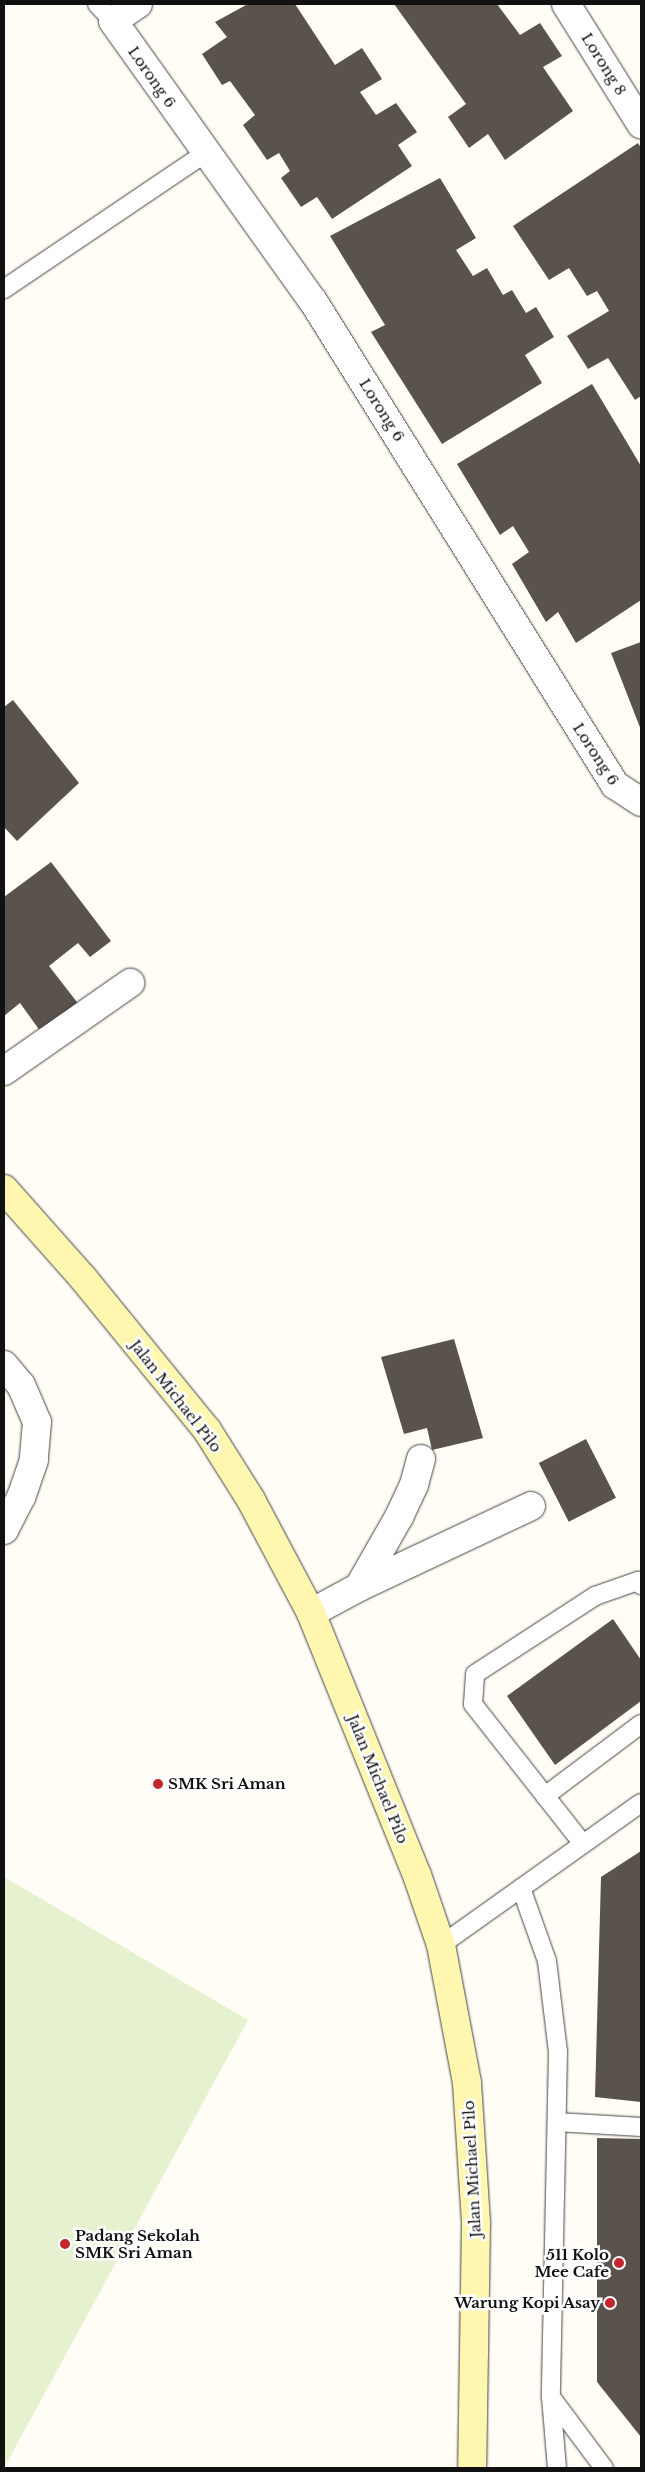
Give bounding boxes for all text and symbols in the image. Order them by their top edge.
street label: Lorong 8 [578,29,630,99]
street label: Lorong 6 [124,43,180,111]
street label: Lorong 6 [356,375,408,445]
street label: Lorong 6 [569,719,623,789]
street label: Jalan Michael Pilo [127,1336,225,1456]
street label: Jalan Michael Pilo [344,1712,412,1846]
place label: SMK Sri Aman [168,1775,286,1793]
marker: SMK Sri Aman [152,1778,164,1790]
street label: Jalan Michael Pilo [459,2100,485,2238]
place label: Padang Sekolah SMK Sri Aman [75,2226,200,2261]
marker: Padang Sekolah SMK Sri Aman [59,2238,71,2250]
place label: 511 Kolo Mee Cafe [534,2245,609,2280]
marker: 511 Kolo Mee Cafe [613,2257,625,2269]
place label: Warung Kopi Asay [453,2294,600,2312]
marker: Warung Kopi Asay [604,2297,616,2309]

